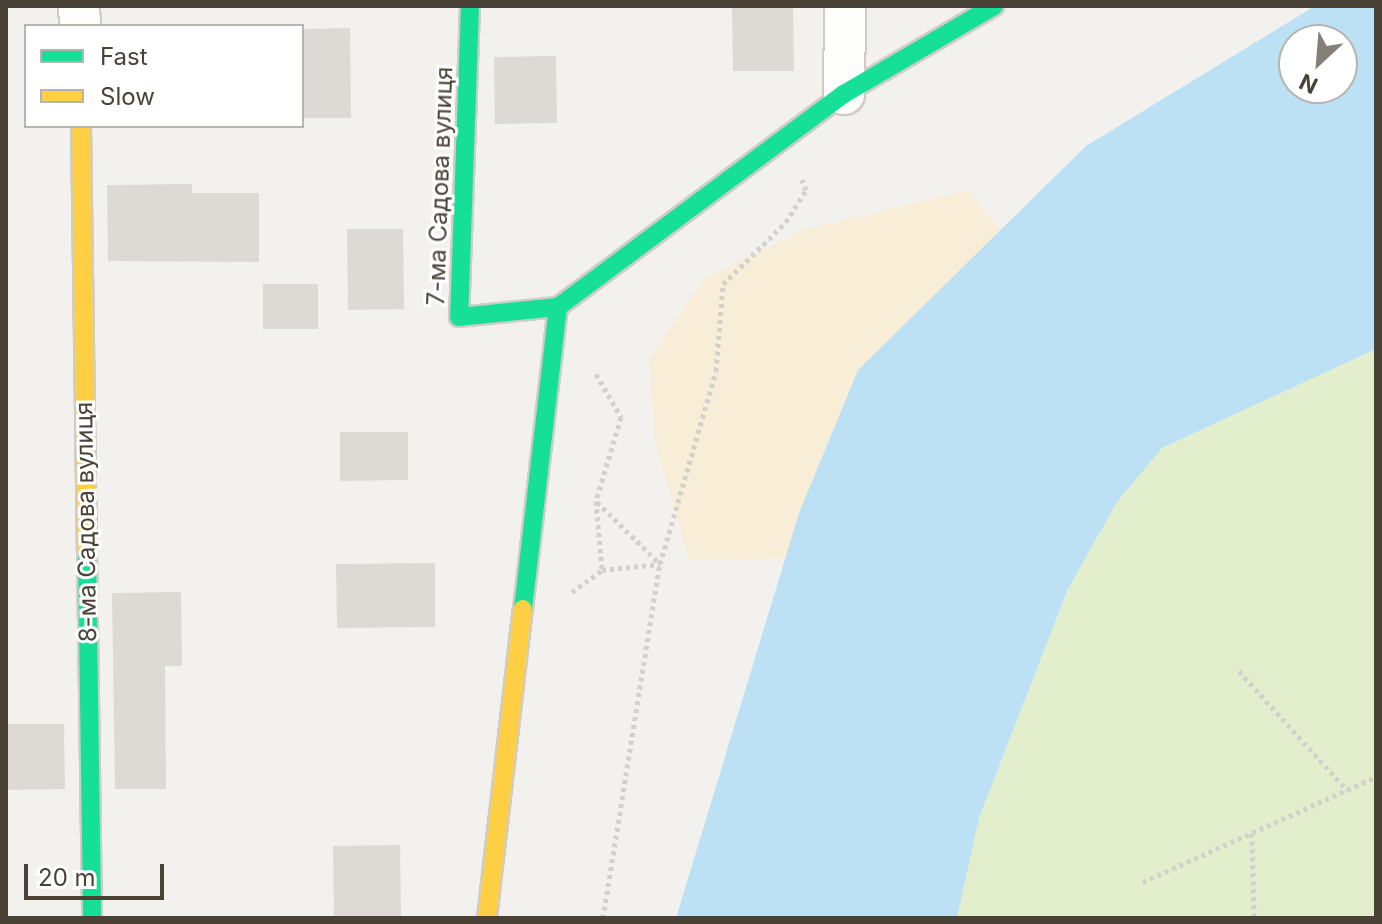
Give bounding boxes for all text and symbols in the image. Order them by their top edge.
legend [24,24,304,128]
north arrow [1278,24,1358,104]
text: Fast [100,42,148,71]
street label: 7-ма Садова вулиця [421,66,459,306]
text: N [1295,68,1322,99]
text: Slow [100,82,155,111]
street label: 8-ма Садова вулиця [70,402,102,642]
scale bar [28,848,168,898]
text: 20 m [38,863,96,892]

